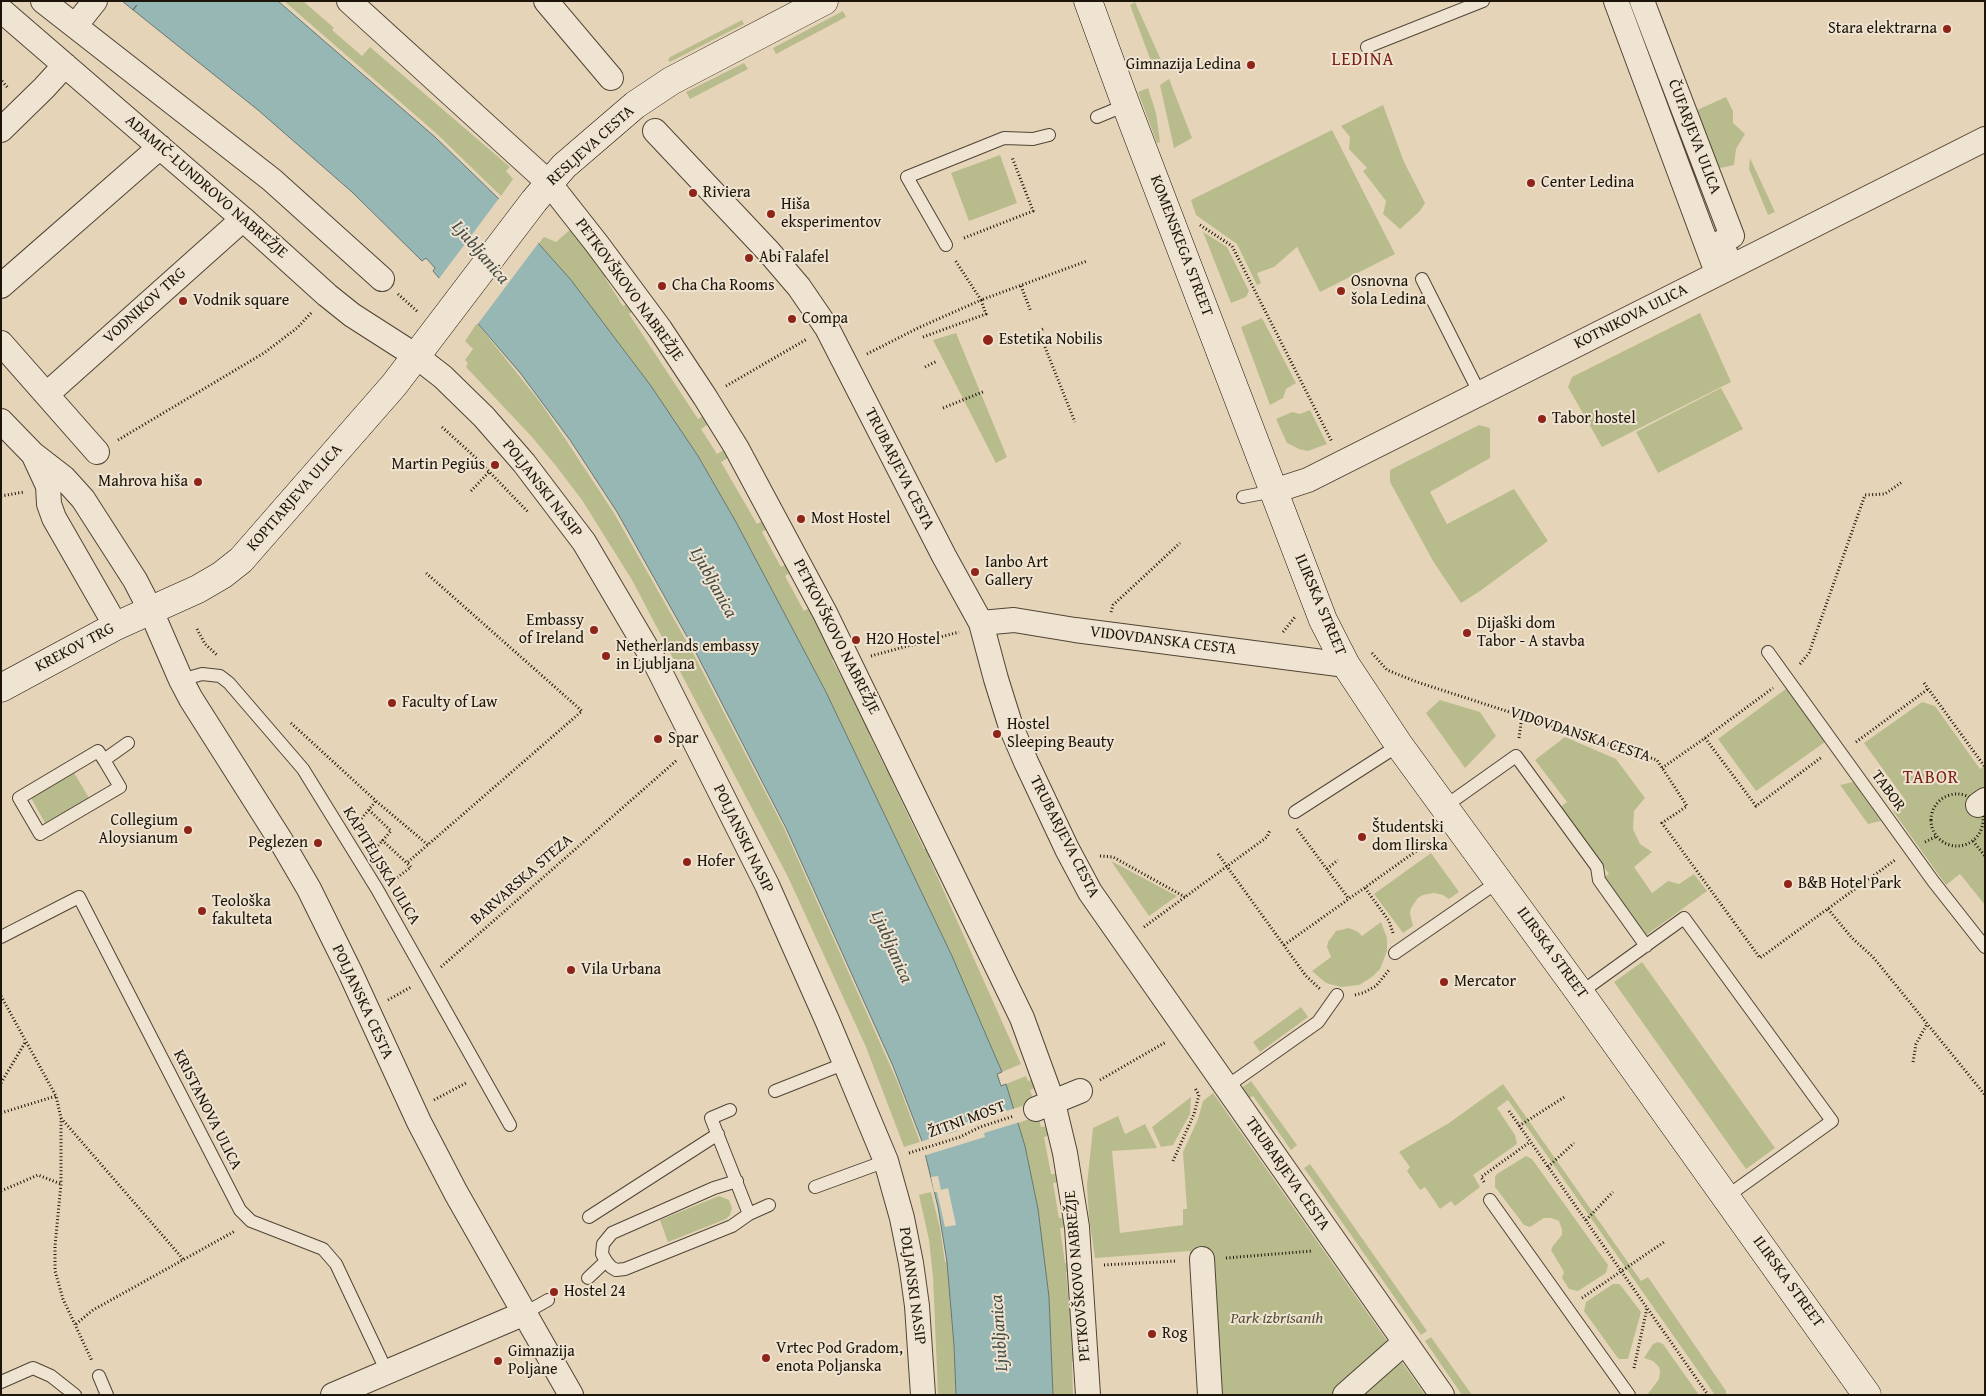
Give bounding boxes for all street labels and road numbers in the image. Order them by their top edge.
street label: ČUFARJEVA ULICA [1663,77,1725,197]
street label: RESLJEVA CESTA [544,102,638,190]
street label: ADAMIČ-LUNDROVO NABREŽJE [121,111,291,263]
street label: KOMENSKEGA STREET [1145,173,1217,319]
street label: PETKOVŠKOVO NABREŽJE [571,215,687,365]
street label: VODNIKOV TRG [100,264,190,348]
street label: KOTNIKOVA ULICA [1571,280,1691,354]
street label: TRUBARJEVA CESTA [860,405,938,533]
street label: POLJANSKI NASIP [498,436,586,542]
street label: KOPITARJEVA ULICA [243,441,347,555]
street label: ILIRSKA STREET [1290,551,1350,659]
street label: PETKOVŠKOVO NABREŽJE [788,556,884,718]
street label: KREKOV TRG [32,619,118,677]
street label: VIDOVDANSKA CESTA [1089,623,1237,659]
street label: VIDOVDANSKA CESTA [1507,703,1653,767]
street label: TABOR [1867,767,1909,815]
street label: TRUBARJEVA CESTA [1025,773,1103,901]
street label: POLJANSKI NASIP [708,782,778,896]
street label: KAPITELJSKA ULICA [338,803,424,929]
street label: BARVARSKA STEZA [467,831,577,929]
street label: ILIRSKA STREET [1512,903,1592,1003]
street label: POLJANSKA CESTA [327,942,397,1062]
street label: KRISTANOVA ULICA [168,1047,246,1173]
street label: ŽITNI MOST [926,1097,1008,1143]
street label: TRUBARJEVA CESTA [1241,1113,1333,1235]
street label: PETKOVŠKOVO NABREŽJE [1061,1190,1095,1362]
street label: POLJANSKI NASIP [894,1226,930,1346]
street label: ILIRSKA STREET [1748,1232,1828,1332]

